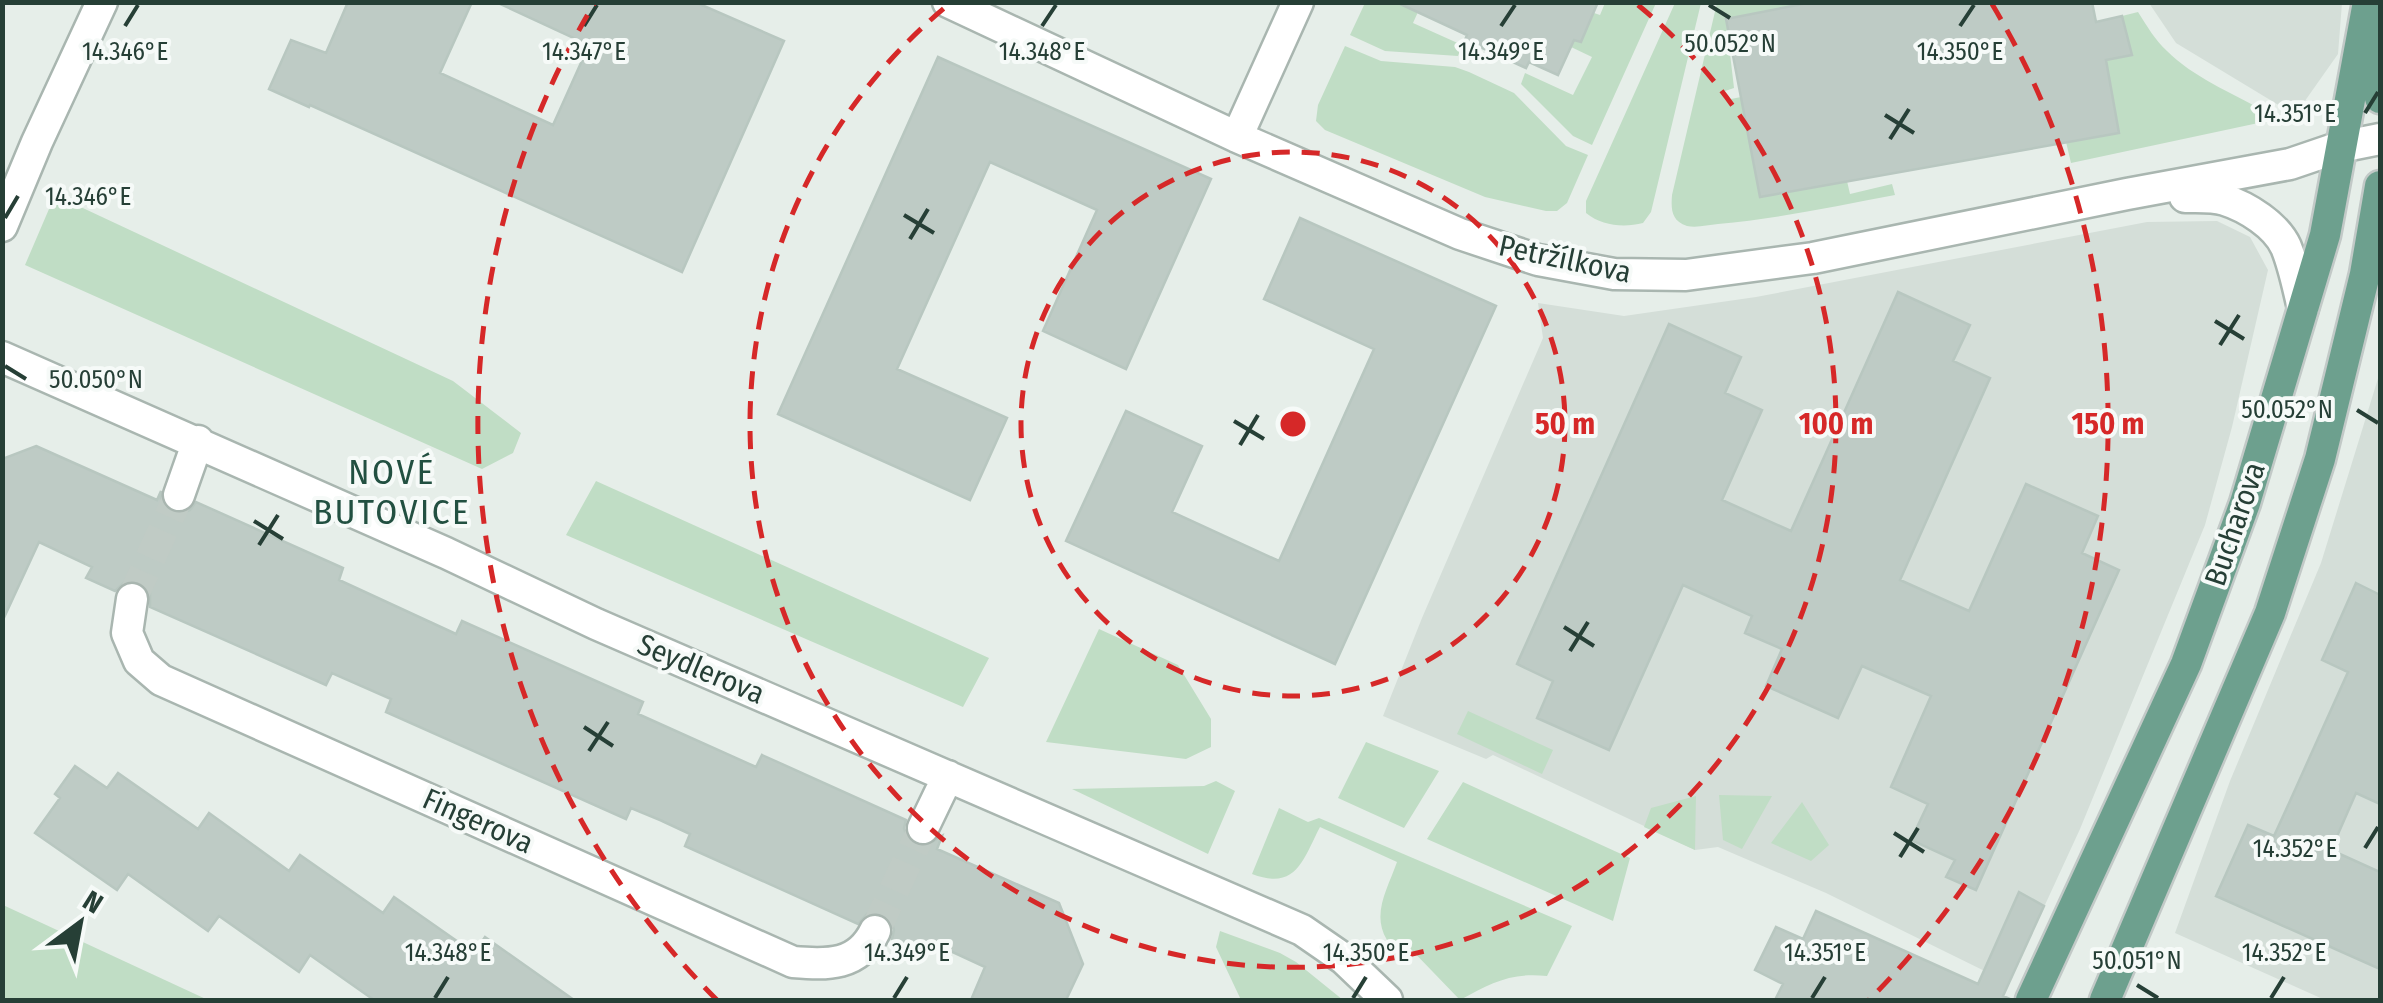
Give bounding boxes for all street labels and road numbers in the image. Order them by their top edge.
street label: Petržílkova [1496,227,1634,291]
street label: Bucharova [2197,457,2273,591]
street label: Seydlerova [632,626,770,712]
street label: Fingerova [417,781,539,861]

